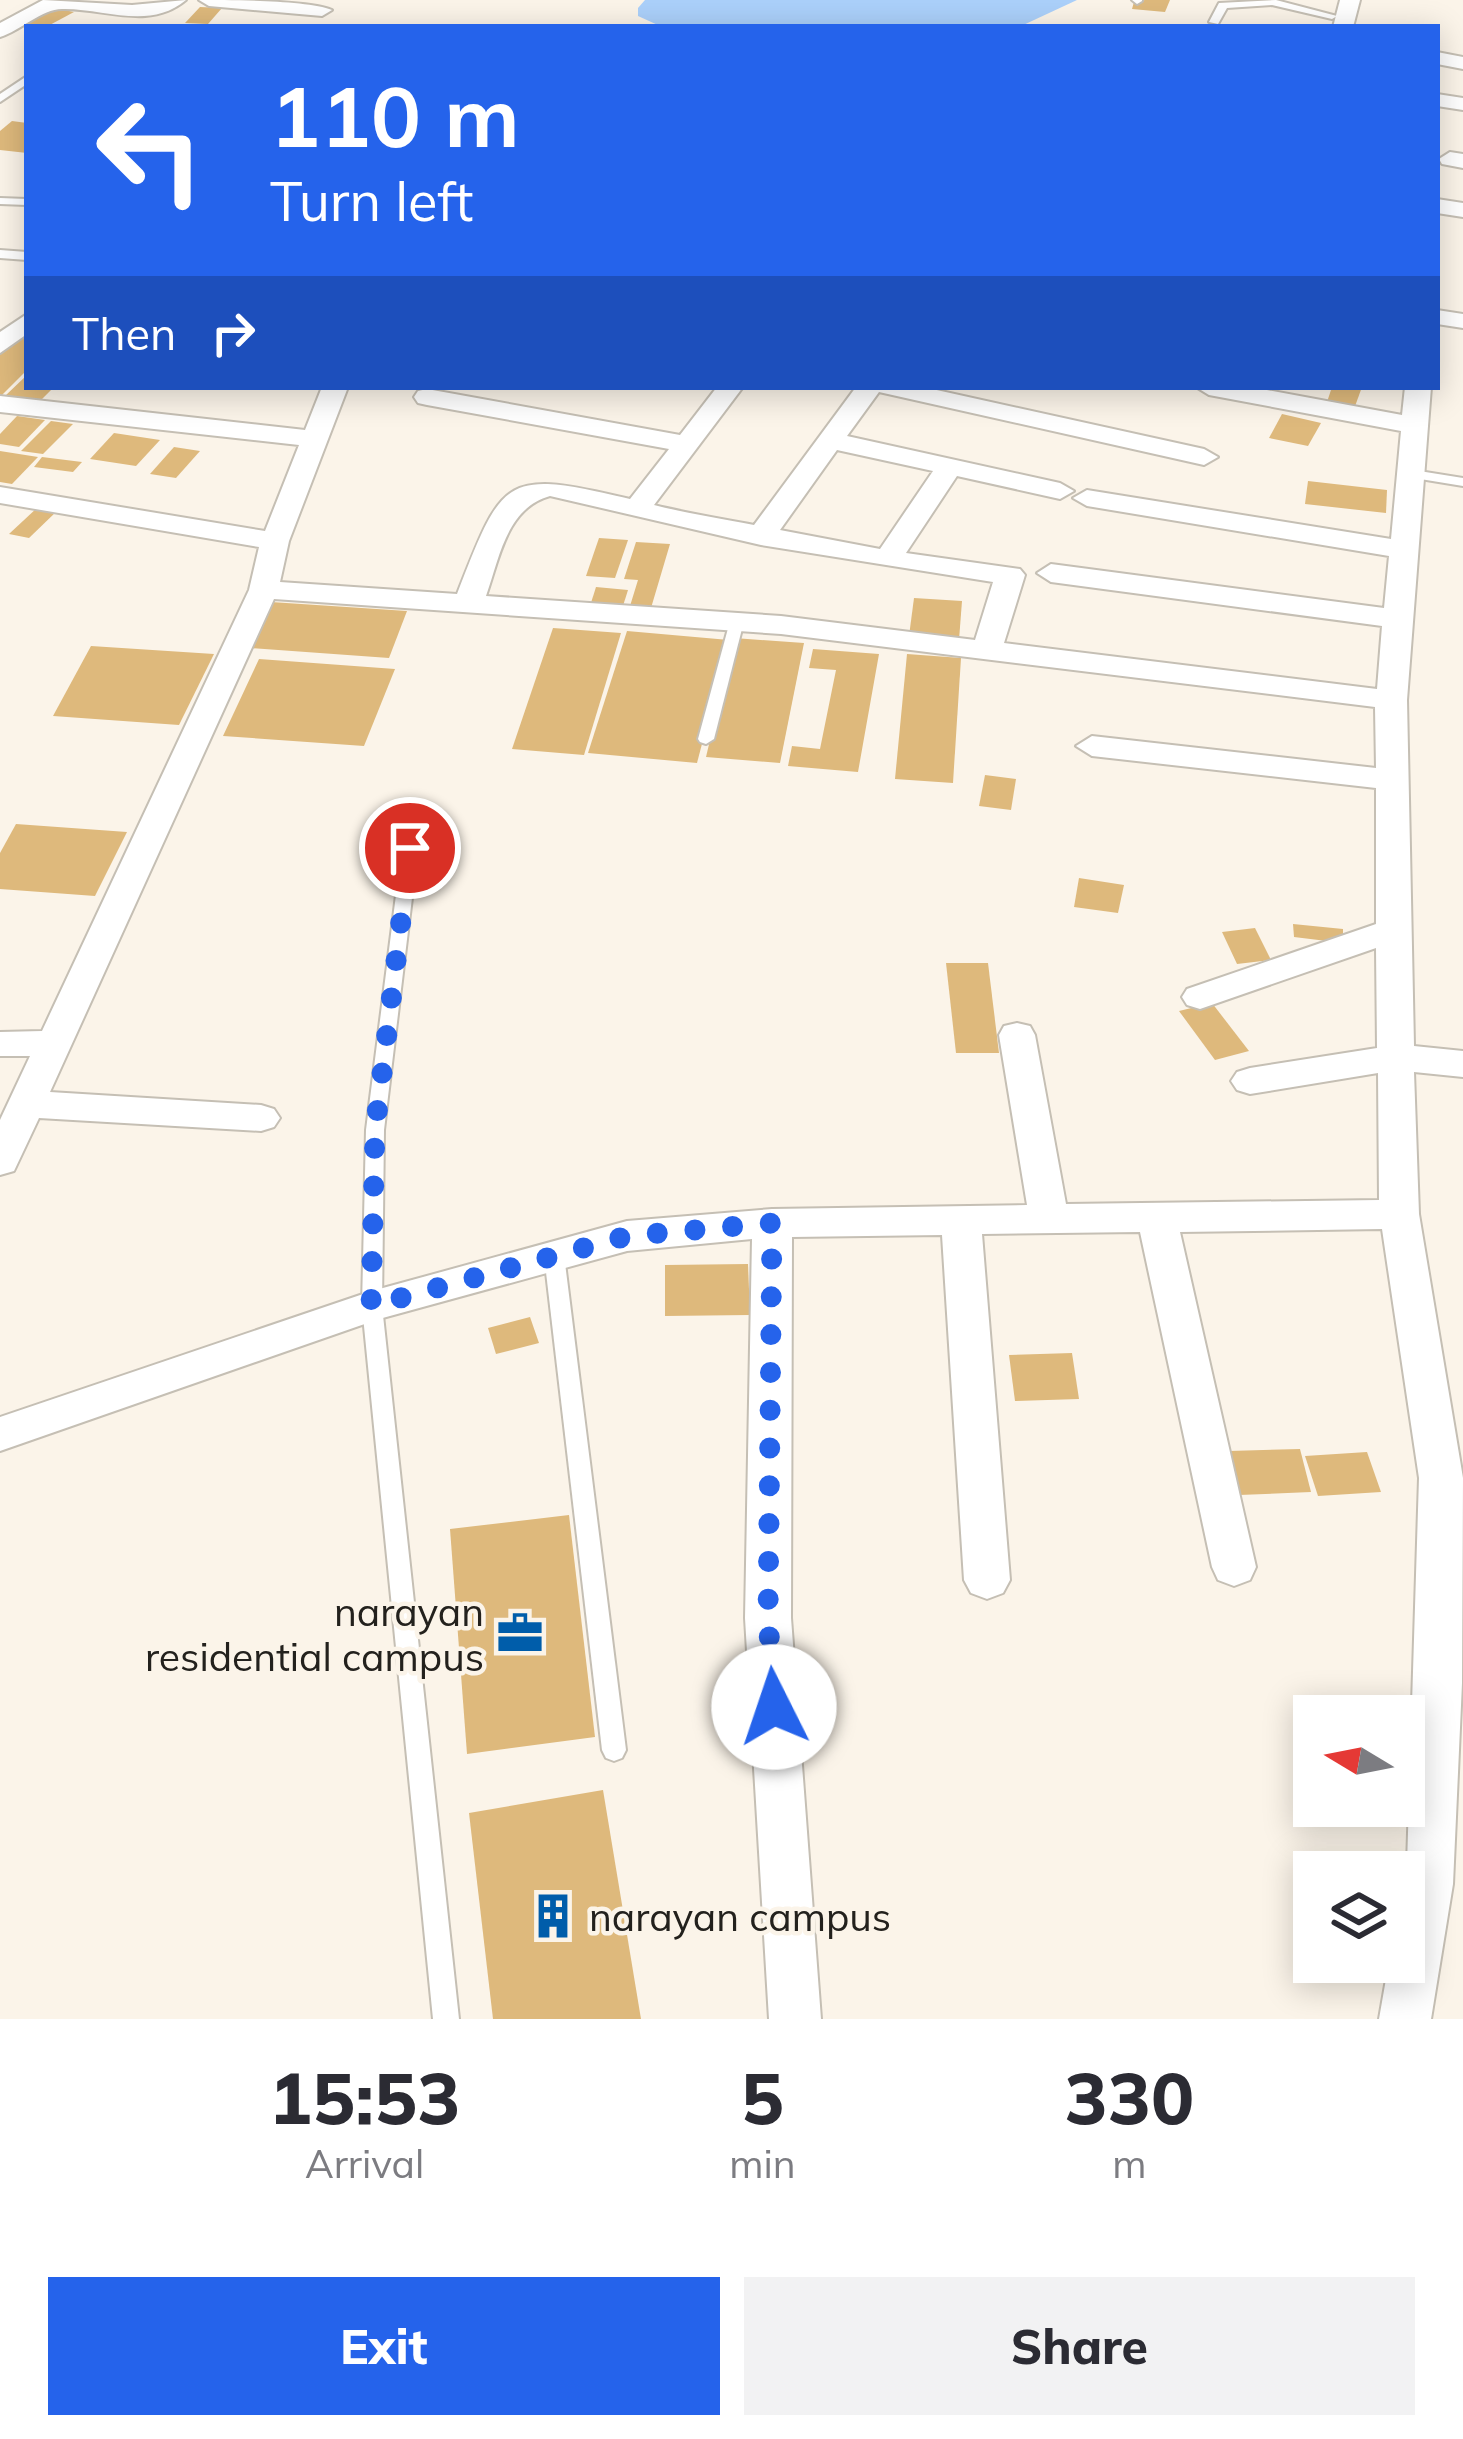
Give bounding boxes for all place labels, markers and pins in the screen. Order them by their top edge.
pin [359,797,461,899]
place label: narayan residential campus [145,1587,484,1681]
office icon: narayan residential campus [495,1608,545,1658]
building icon: narayan campus [528,1891,578,1941]
place label: narayan campus [589,1892,891,1941]

